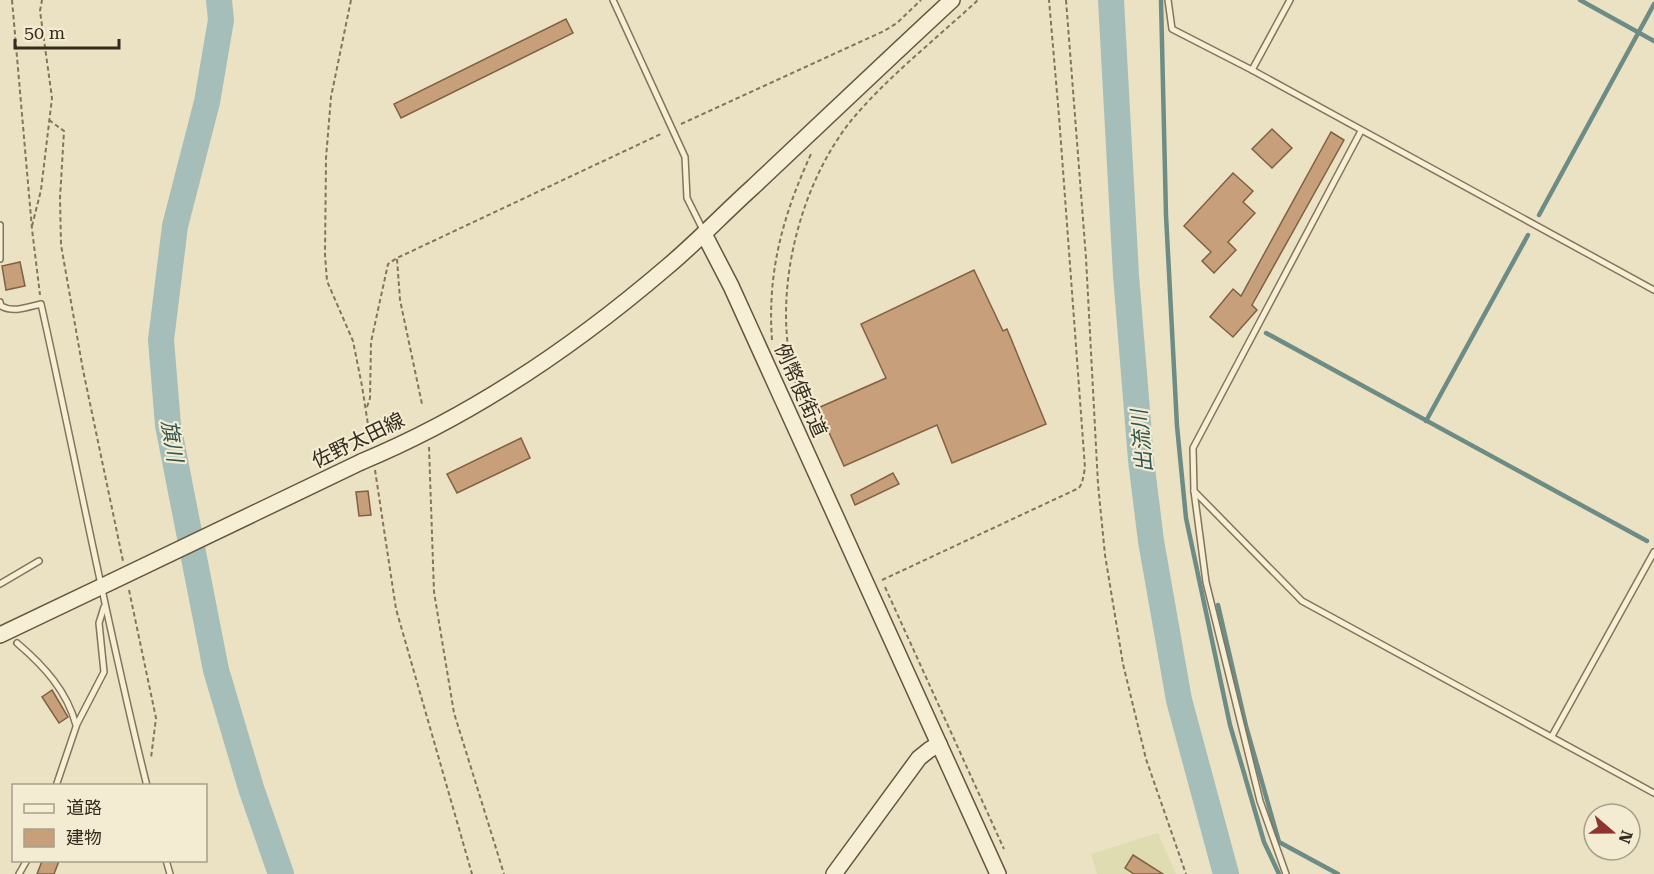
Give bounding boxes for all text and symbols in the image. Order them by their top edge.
scale bar [15,12,118,50]
text: 50 m [24,22,65,43]
street label: 例幣使街道 [770,339,832,441]
street label: 佐野太田線 [308,407,408,473]
water label: 出流川 [1127,407,1157,473]
water label: 旗川 [157,418,187,466]
legend [12,784,207,862]
text: 道路 [66,797,102,818]
north arrow [1582,802,1642,862]
text: 建物 [66,827,102,848]
text: N [1615,828,1637,846]

